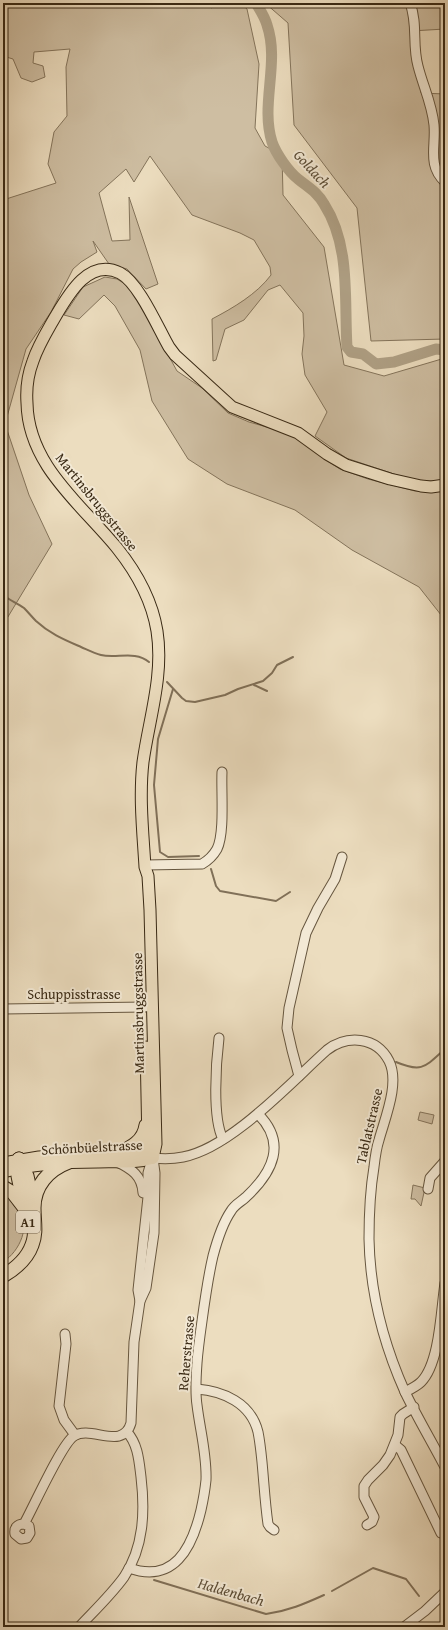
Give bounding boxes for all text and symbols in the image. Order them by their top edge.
water label: Goldach [289,145,336,193]
street label: Martinsbruggstrasse [51,449,143,556]
street label: Martinsbruggstrasse [127,952,149,1074]
street label: Schuppisstrasse [27,984,121,1004]
street label: Tablatstrasse [351,1086,388,1166]
street label: Schönbüelstrasse [41,1134,144,1160]
road number: A1 [16,1211,40,1233]
street label: Reherstrasse [173,1314,199,1391]
water label: Haldenbach [195,1572,267,1611]

